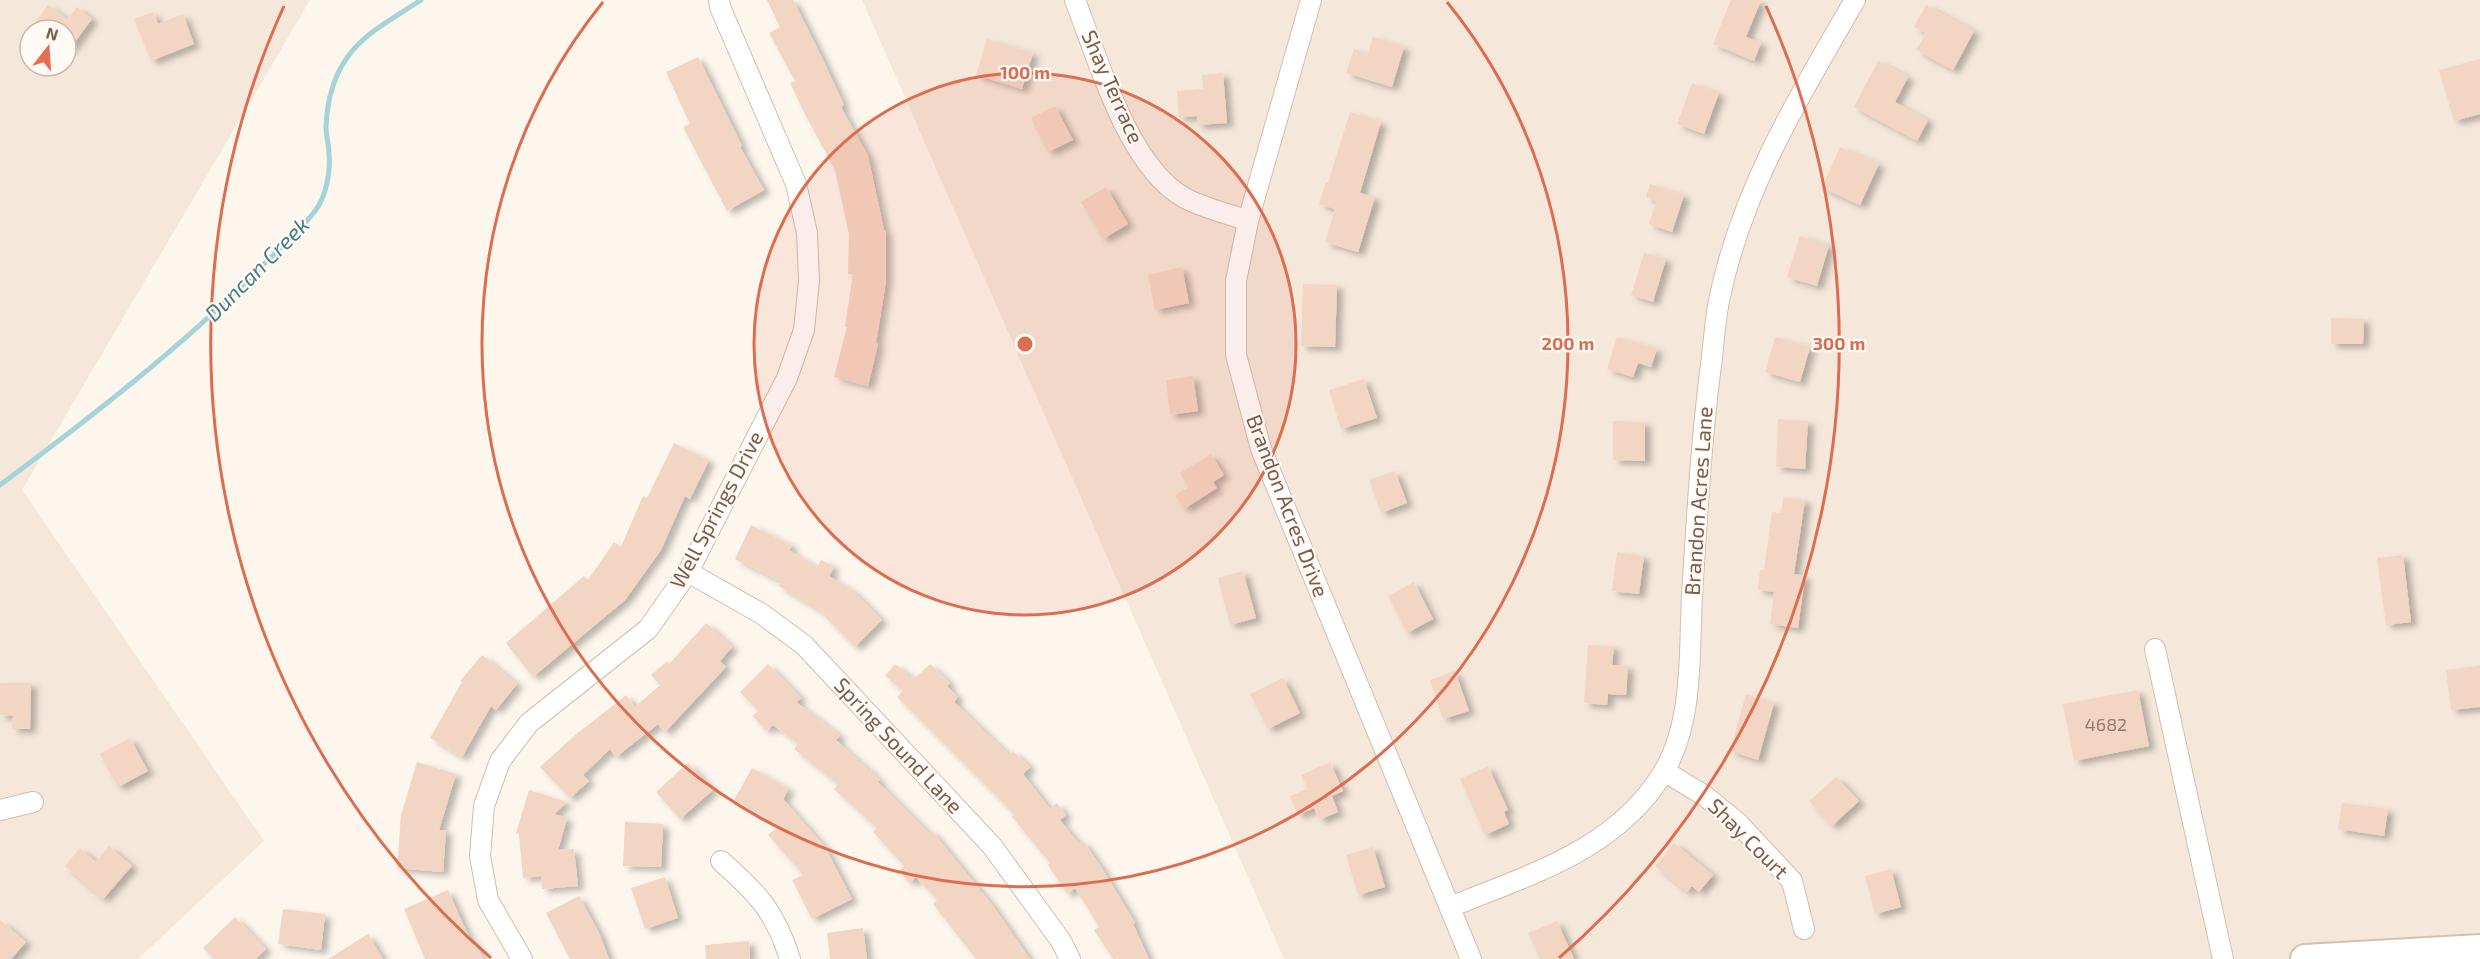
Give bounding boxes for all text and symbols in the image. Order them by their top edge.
north arrow [18,18,78,78]
text: N [44,22,61,44]
street label: Shay Terrace [1077,26,1149,147]
text: 100 m [1000,61,1050,83]
water label: Duncan Creek [199,211,314,326]
text: 200 m [1542,332,1594,354]
text: 300 m [1813,332,1865,354]
centre of rings [1015,334,1035,354]
street label: Brandon Acres Lane [1678,406,1717,596]
street label: Brandon Acres Drive [1242,411,1335,600]
street label: Well Springs Drive [664,427,768,592]
street label: Spring Sound Lane [830,672,968,818]
house number: 4682 [2085,713,2127,735]
street label: Shay Court [1704,793,1794,883]

